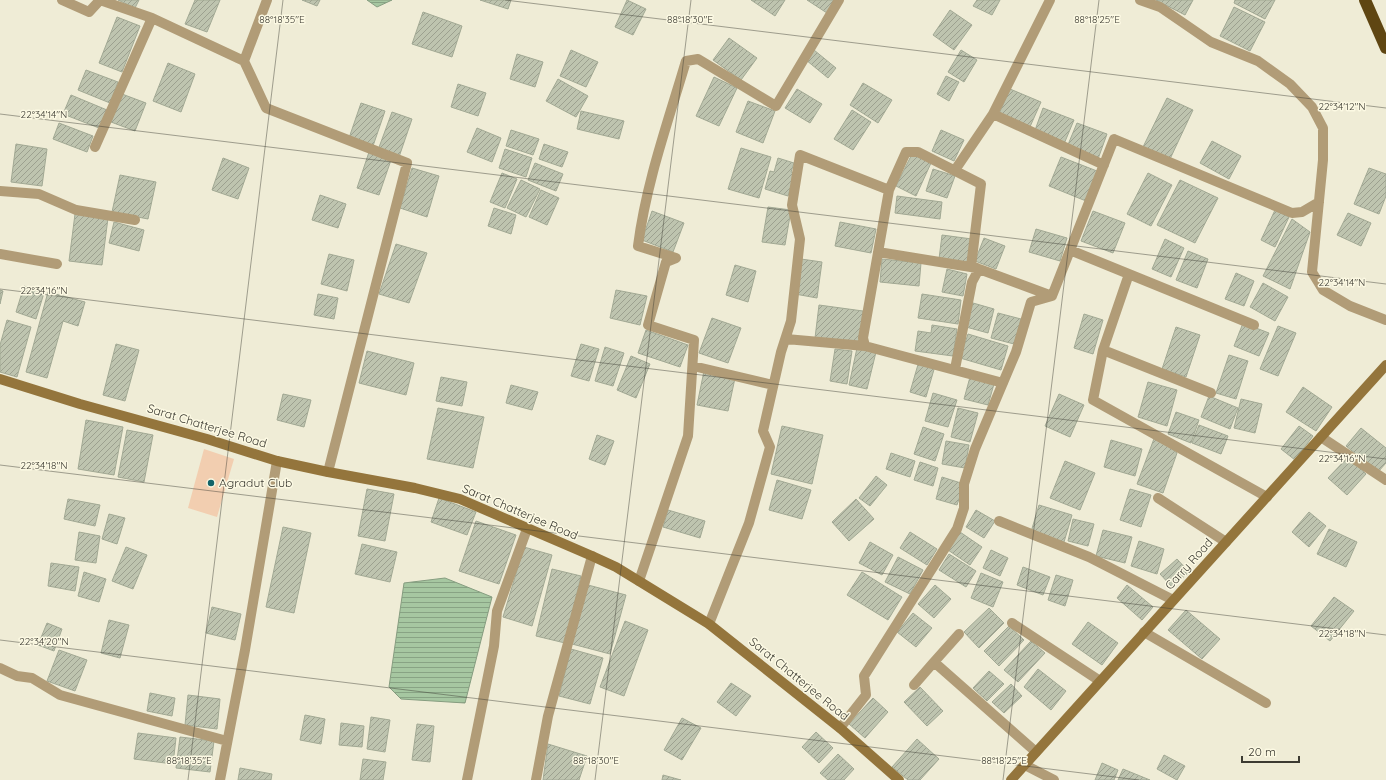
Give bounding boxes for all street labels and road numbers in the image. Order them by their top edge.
street label: Sarat Chatterjee Road [146,400,269,451]
street label: Sarat Chatterjee Road [460,480,580,543]
street label: Carry Road [1162,535,1216,593]
street label: Sarat Chatterjee Road [746,634,852,724]

